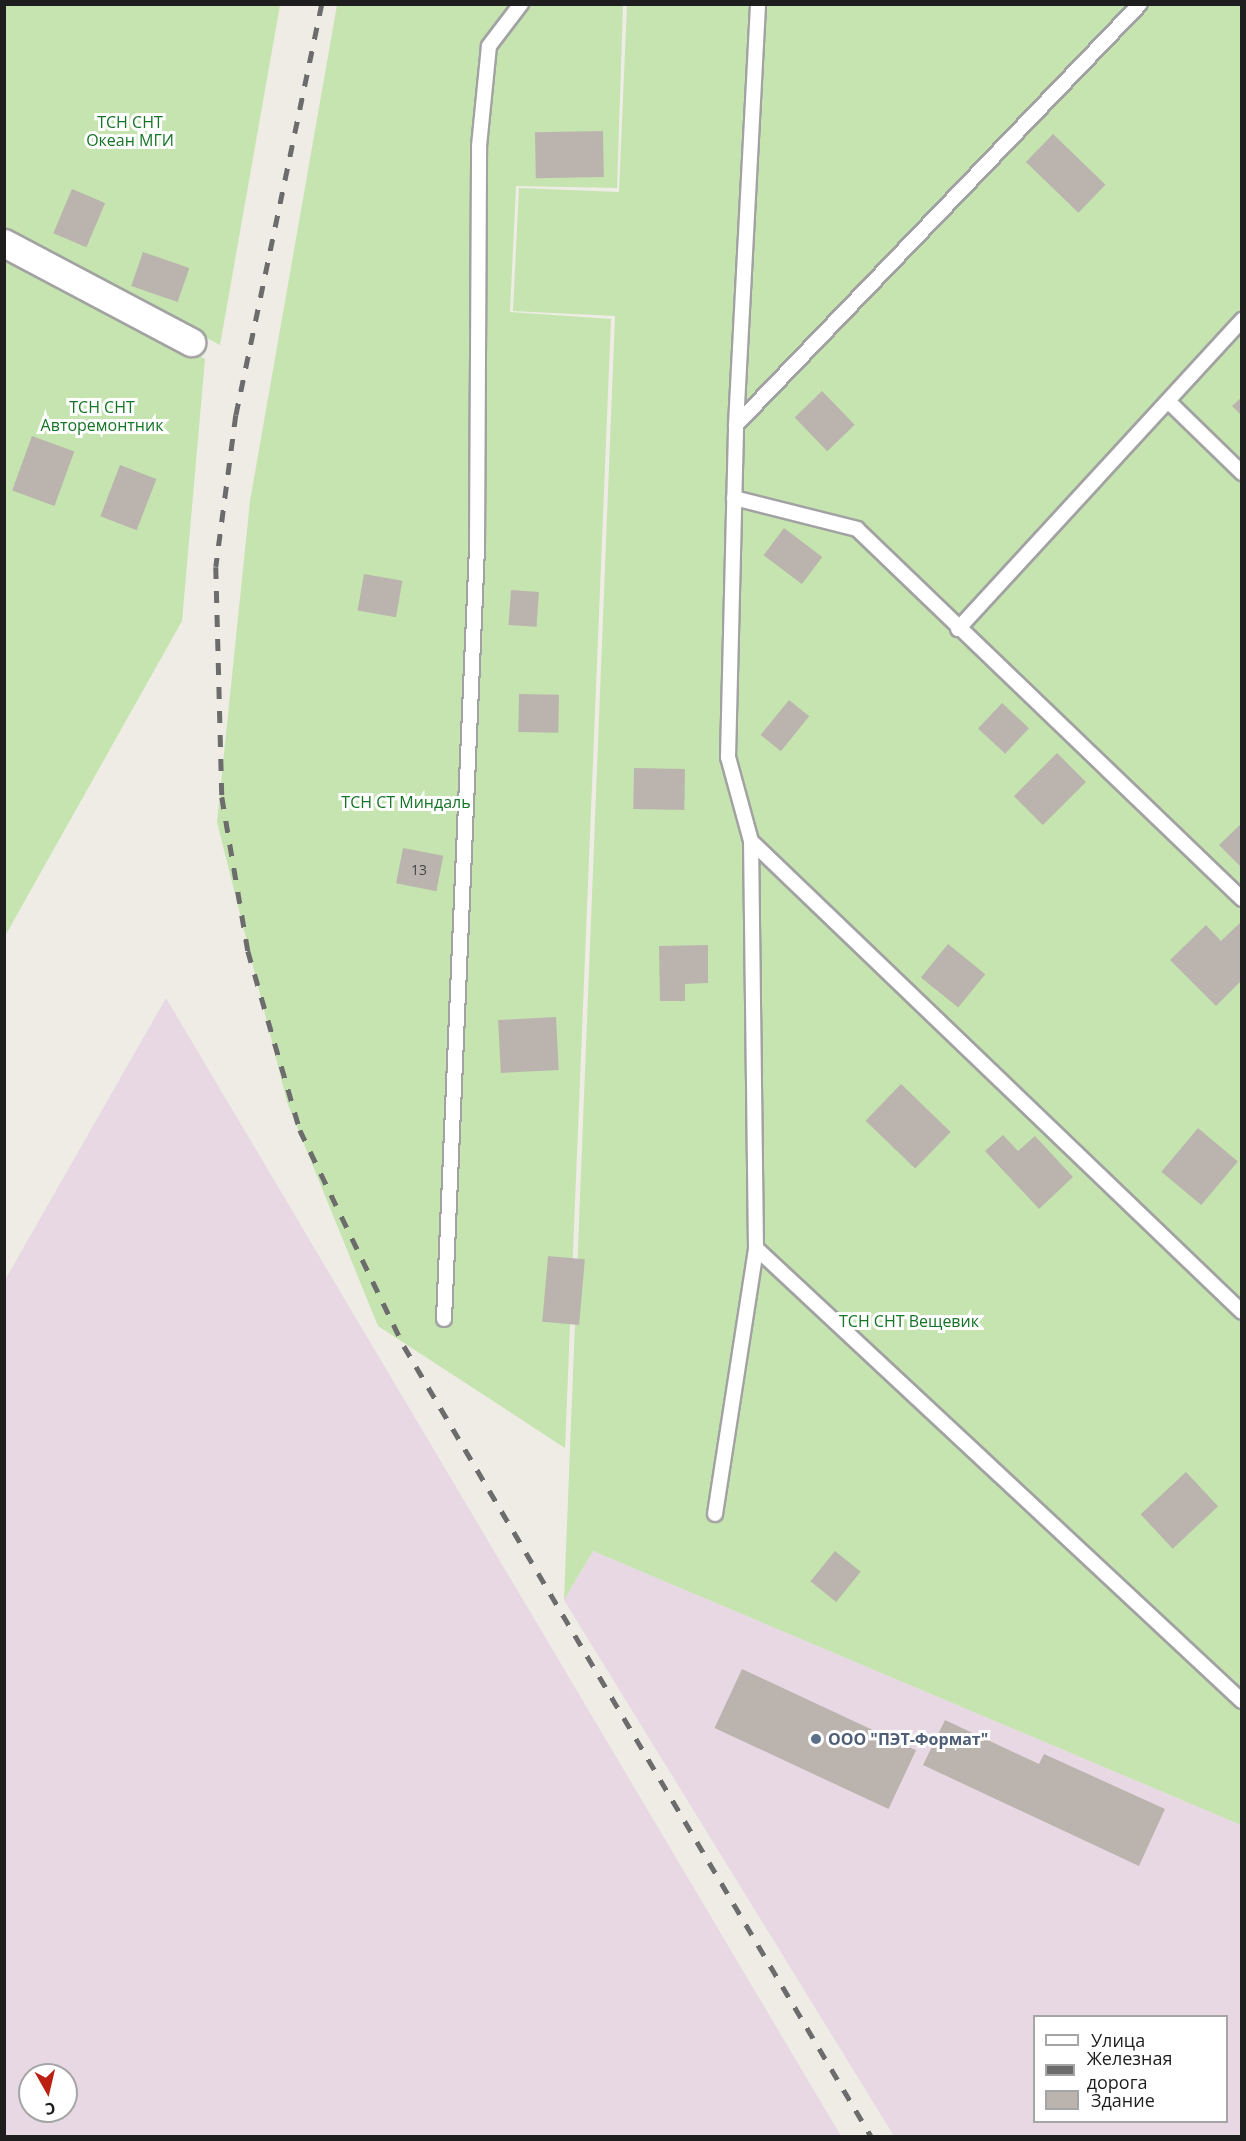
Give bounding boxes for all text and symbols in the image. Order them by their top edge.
park label: ТСН СНТ Океан МГИ [86,112,174,150]
park label: ТСН СНТ Авторемонтник [41,397,163,435]
park label: ТСН СТ Миндаль [341,792,471,812]
house number: 13 [411,862,427,878]
park label: ТСН СНТ Вещевик [839,1311,979,1331]
place label: ООО "ПЭТ-Формат" [828,1729,988,1749]
marker: ООО "ПЭТ-Формат" [809,1732,823,1746]
legend [1033,2015,1228,2123]
text: Улица [1091,2028,1145,2052]
text: Железная дорога [1087,2046,1172,2094]
north arrow [18,2063,78,2123]
text: Здание [1091,2088,1155,2112]
text: С [44,2097,57,2120]

